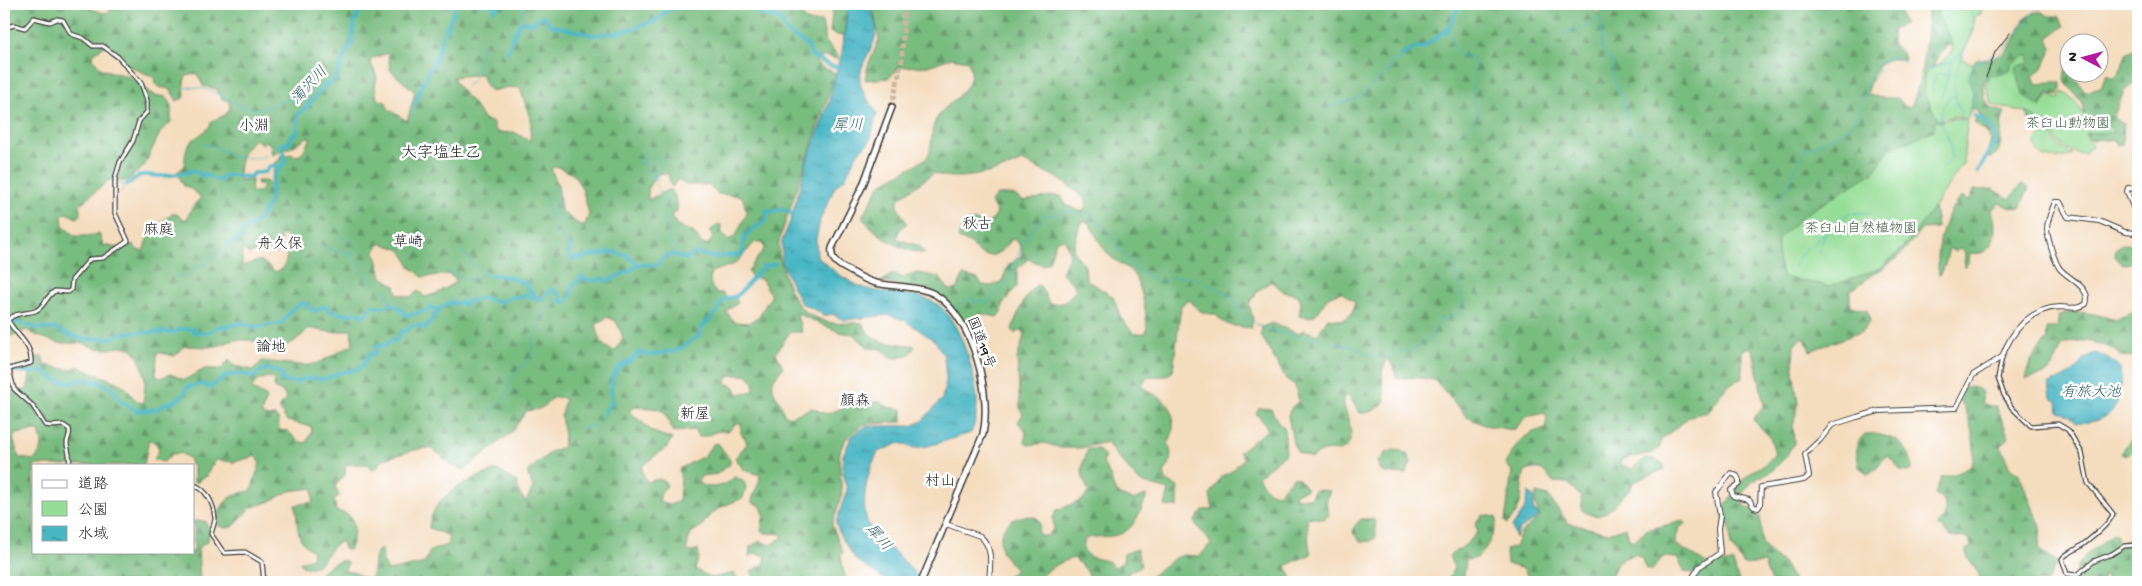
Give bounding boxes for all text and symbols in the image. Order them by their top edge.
north arrow [2060,32,2110,82]
text: N [2065,51,2082,62]
water label: 濁沢川 [288,63,332,109]
park label: 茶臼山動物園 [2026,116,2110,133]
water label: 犀川 [833,117,863,135]
district label: 小淵 [239,118,269,136]
district label: 大字塩生乙 [401,144,481,164]
district label: 秋古 [962,216,992,234]
district label: 麻庭 [144,221,174,240]
park label: 茶臼山自然植物園 [1805,221,1917,238]
district label: 草崎 [393,233,423,252]
district label: 舟久保 [257,235,303,254]
street label: 国道19号 [962,314,998,372]
district label: 論地 [256,339,286,357]
water label: 有旅大池 [2061,383,2122,402]
district label: 顔森 [840,392,870,411]
district label: 新屋 [680,406,710,424]
legend [32,464,195,554]
district label: 村山 [925,473,955,491]
text: 道路 [78,476,108,494]
text: 公園 [78,502,108,520]
water label: 犀川 [861,521,895,555]
text: 水域 [78,525,108,544]

